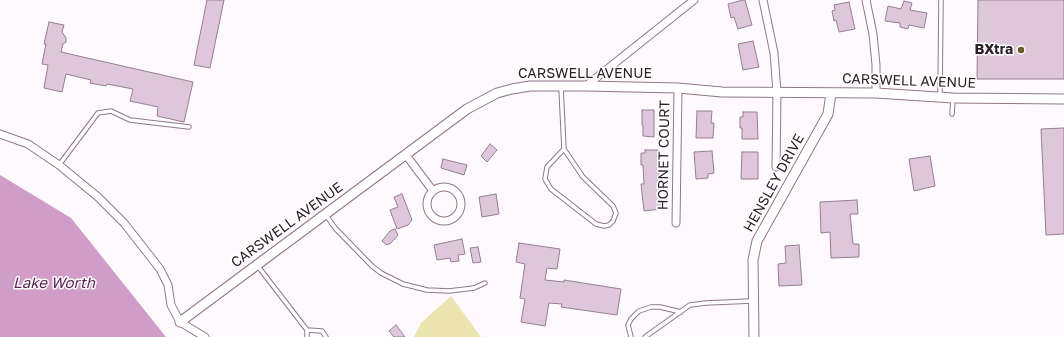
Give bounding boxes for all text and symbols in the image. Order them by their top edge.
place label: BXtra [975,42,1013,58]
marker: BXtra [1016,45,1026,55]
street label: CARSWELL AVENUE [518,66,652,82]
street label: CARSWELL AVENUE [842,70,976,92]
street label: HORNET COURT [655,100,673,210]
street label: HENSLEY DRIVE [740,131,808,235]
street label: CARSWELL AVENUE [228,179,346,271]
water label: Lake Worth [13,274,95,292]

